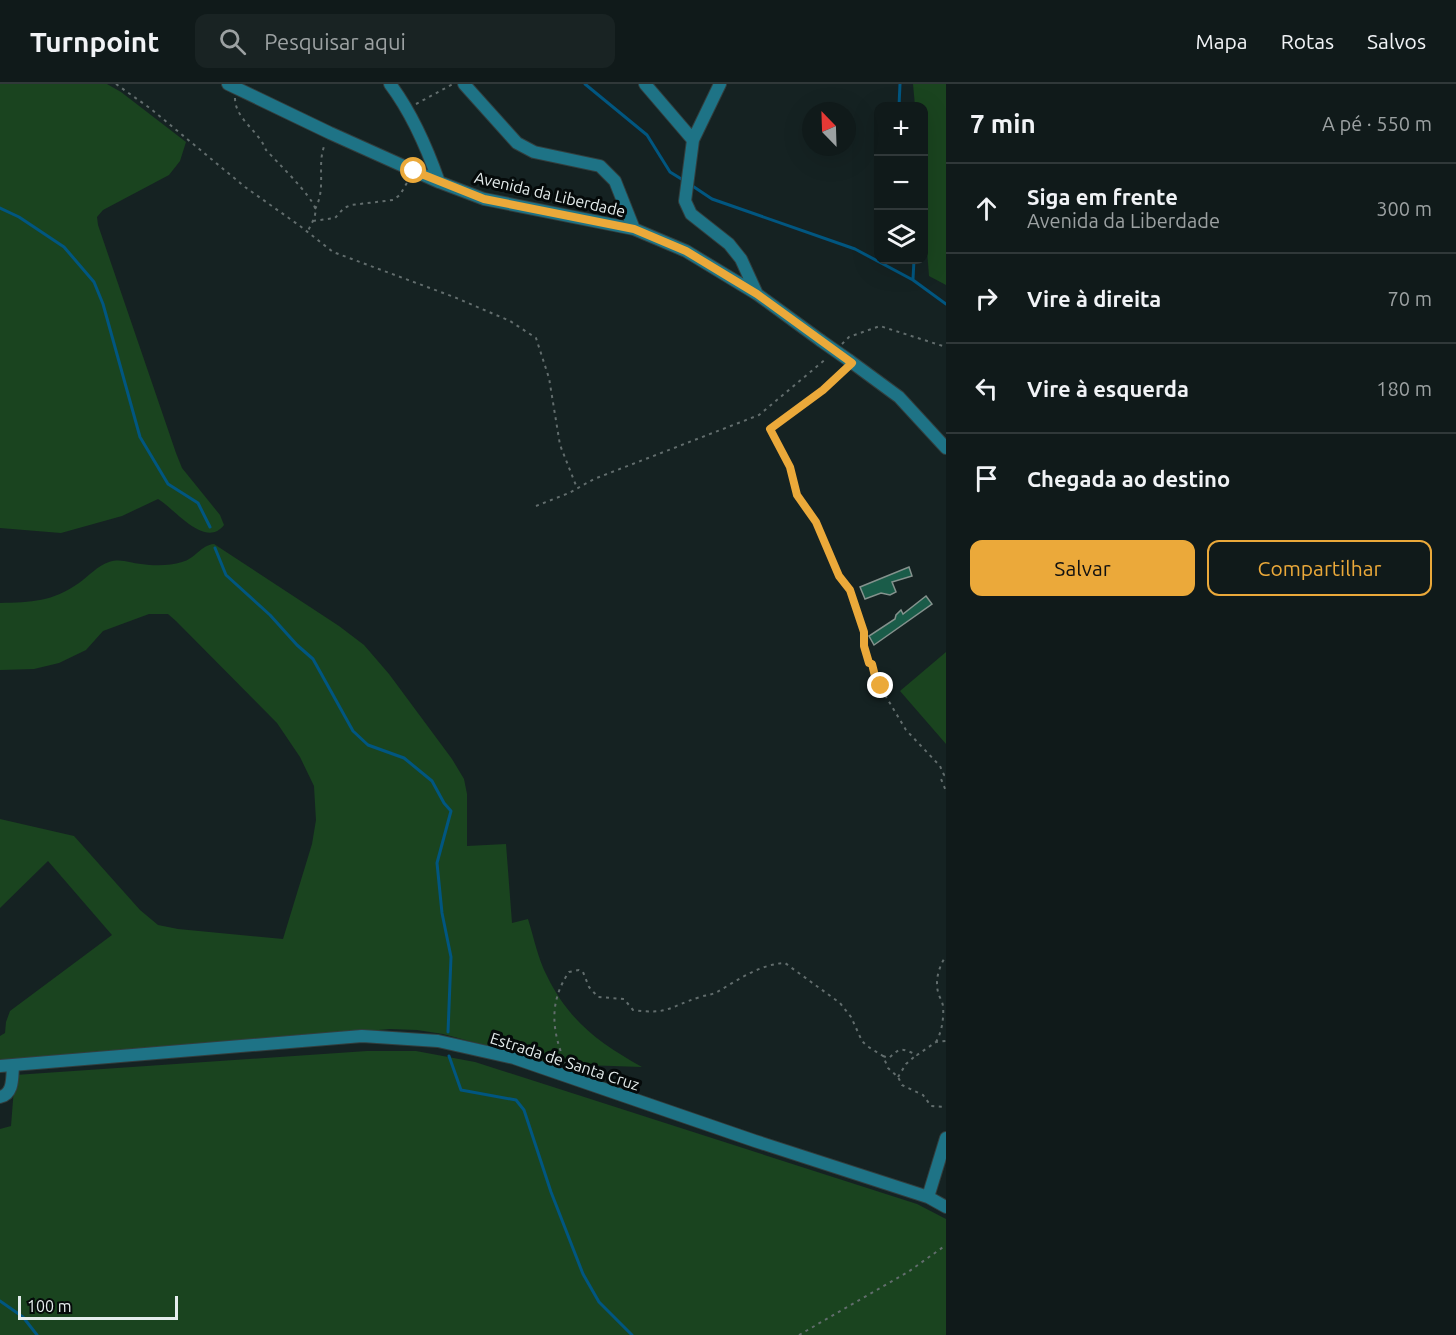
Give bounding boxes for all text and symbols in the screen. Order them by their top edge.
search box [195,14,615,68]
icon: search [216,25,249,58]
text: Turnpoint [30,26,159,57]
text: Pesquisar aqui [264,29,406,54]
text: Mapa [1196,29,1248,53]
text: Rotas [1281,29,1334,53]
text: Salvos [1367,29,1426,53]
north arrow [802,102,856,156]
map controls [874,102,928,264]
button: + [874,102,928,156]
text: 7 min [970,109,1036,138]
text: A pé · 550 m [1322,112,1432,135]
button: − [874,156,928,210]
route start [400,157,426,183]
street label: Avenida da Liberdade [473,168,627,220]
text: Siga em frente [1027,184,1178,209]
icon: ahead [970,192,1003,225]
text: 300 m [1376,197,1432,220]
text: Avenida da Liberdade [1027,209,1220,232]
button: layers [874,210,928,264]
icon: right [970,282,1003,315]
text: Vire à direita [1027,286,1161,311]
text: 70 m [1388,287,1432,310]
icon: left [970,372,1003,405]
text: Vire à esquerda [1027,376,1189,401]
text: 180 m [1376,377,1432,400]
icon: arrive [970,462,1003,495]
text: Chegada ao destino [1027,466,1230,491]
button: Salvar [970,540,1195,596]
button: Compartilhar [1207,540,1432,596]
route end [867,672,893,698]
street label: Estrada de Santa Cruz [488,1028,642,1094]
scale bar [18,1293,178,1320]
text: 100 m [27,1297,72,1315]

